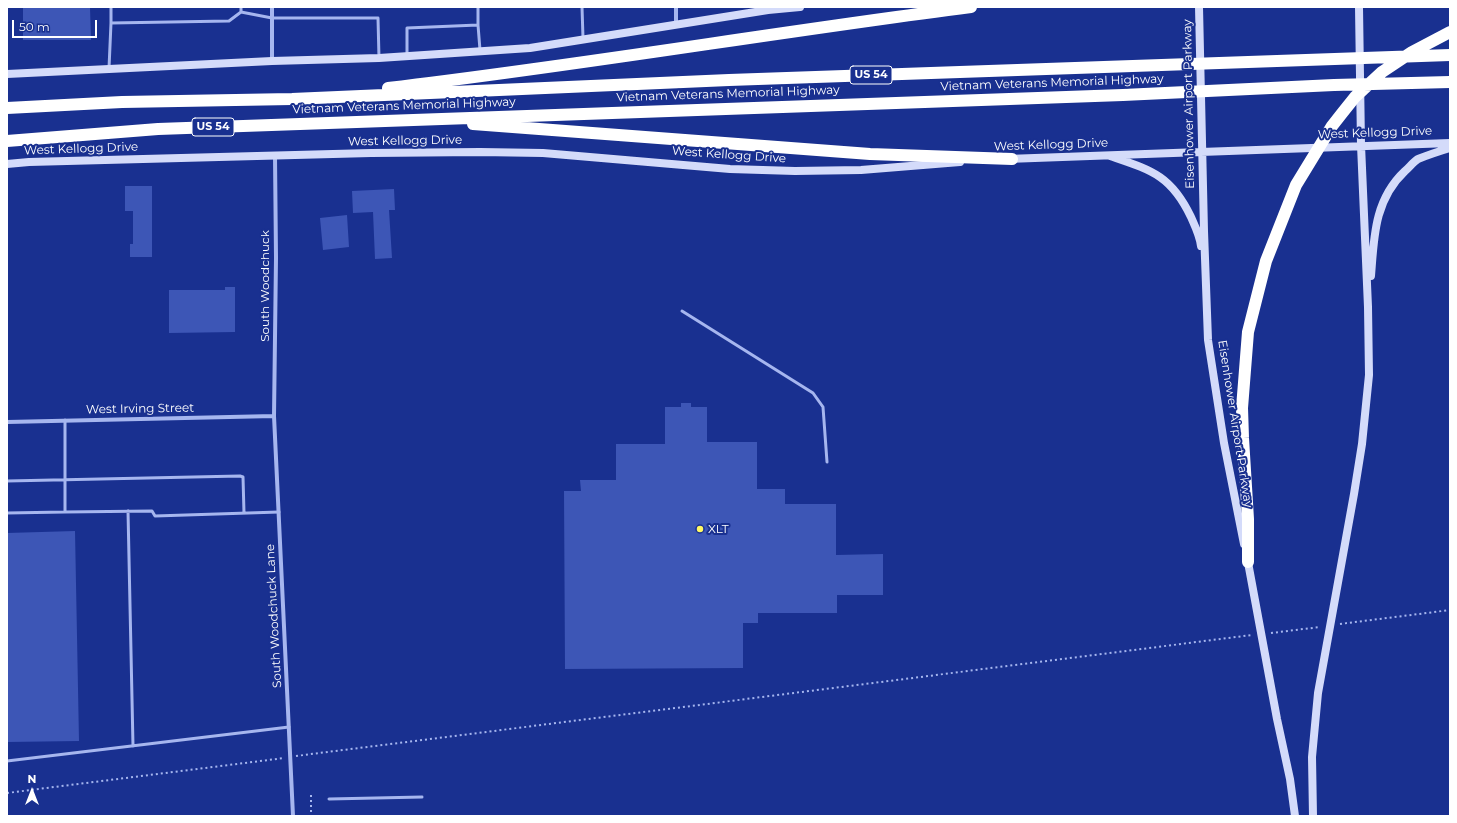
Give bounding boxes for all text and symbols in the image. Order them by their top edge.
scale bar [14,12,99,38]
text: 50 m [19,19,50,34]
street label: Eisenhower Airport Parkway [1180,19,1198,189]
road number: US 54 [850,66,892,84]
street label: Vietnam Veterans Memorial Highway [940,72,1164,94]
street label: Vietnam Veterans Memorial Highway [616,83,840,105]
street label: Vietnam Veterans Memorial Highway [292,95,516,117]
road number: US 54 [192,118,234,136]
street label: West Kellogg Drive [1318,124,1432,142]
street label: West Kellogg Drive [348,133,462,149]
street label: West Kellogg Drive [994,136,1108,154]
street label: West Kellogg Drive [24,140,138,158]
street label: West Kellogg Drive [671,144,787,166]
street label: South Woodchuck [258,230,272,342]
street label: Eisenhower Airport Parkway [1215,339,1255,509]
street label: West Irving Street [86,401,194,417]
place label: XLT [708,522,729,536]
marker: XLT [695,524,705,534]
street label: South Woodchuck Lane [263,544,285,688]
north arrow [12,771,52,811]
text: N [28,772,36,786]

